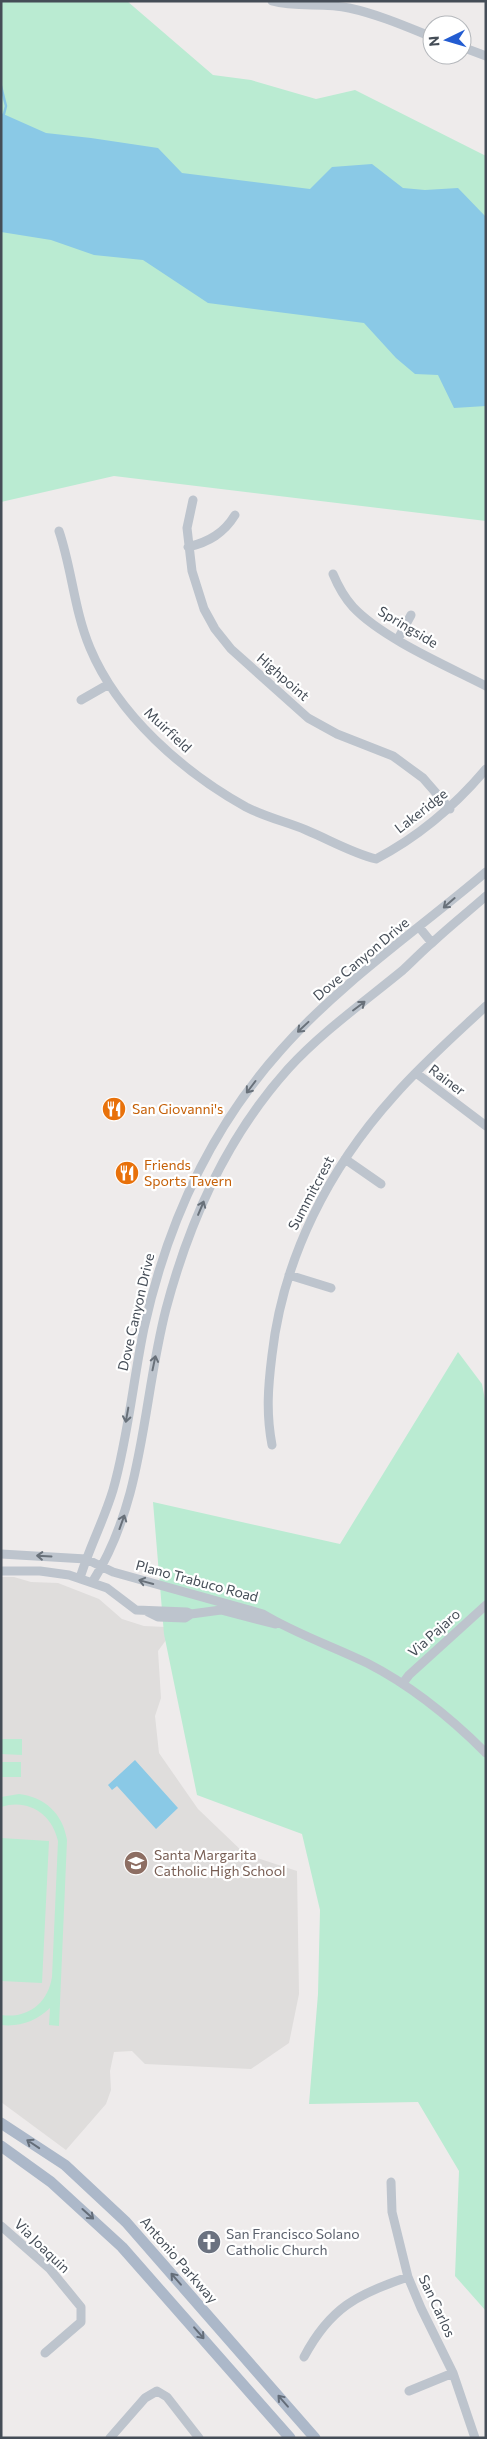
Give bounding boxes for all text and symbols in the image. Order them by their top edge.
north arrow [422,15,472,65]
text: N [425,35,442,47]
street label: Springside [375,602,441,651]
street label: Highpoint [254,649,313,704]
street label: Muirfield [141,703,196,756]
street label: Lakeridge [391,785,450,836]
one-way arrow [442,898,455,909]
street label: Dove Canyon Drive [309,914,412,1004]
one-way arrow [352,1000,365,1011]
one-way arrow [297,1021,310,1033]
street label: Rainer [426,1060,469,1099]
one-way arrow [246,1080,257,1093]
restaurant icon: San Giovanni's [101,1096,127,1122]
place label: San Giovanni's [132,1100,223,1117]
street label: Summitcrest [284,1153,337,1233]
place label: Friends Sports Tavern [144,1156,232,1189]
restaurant icon: Friends Sports Tavern [114,1160,140,1186]
one-way arrow [196,1201,206,1216]
street label: Dove Canyon Drive [114,1251,157,1372]
one-way arrow [150,1355,159,1371]
one-way arrow [122,1406,132,1422]
one-way arrow [118,1515,127,1530]
one-way arrow [36,1551,52,1560]
street label: Plano Trabuco Road [134,1556,260,1605]
one-way arrow [138,1577,154,1586]
street label: Via Pajaro [404,1605,463,1660]
place label: Santa Margarita Catholic High School [154,1846,286,1879]
school or university icon: Santa Margarita Catholic High School [123,1850,149,1876]
one-way arrow [26,2139,40,2149]
one-way arrow [81,2209,94,2220]
street label: Antonio Parkway [137,2213,222,2306]
street label: Via Joaquin [11,2215,74,2276]
place label: San Francisco Solano Catholic Church [226,2225,360,2258]
church icon: San Francisco Solano Catholic Church [196,2229,222,2255]
street label: San Carlos [416,2272,459,2340]
one-way arrow [170,2273,182,2286]
one-way arrow [194,2327,205,2340]
one-way arrow [277,2395,289,2408]

